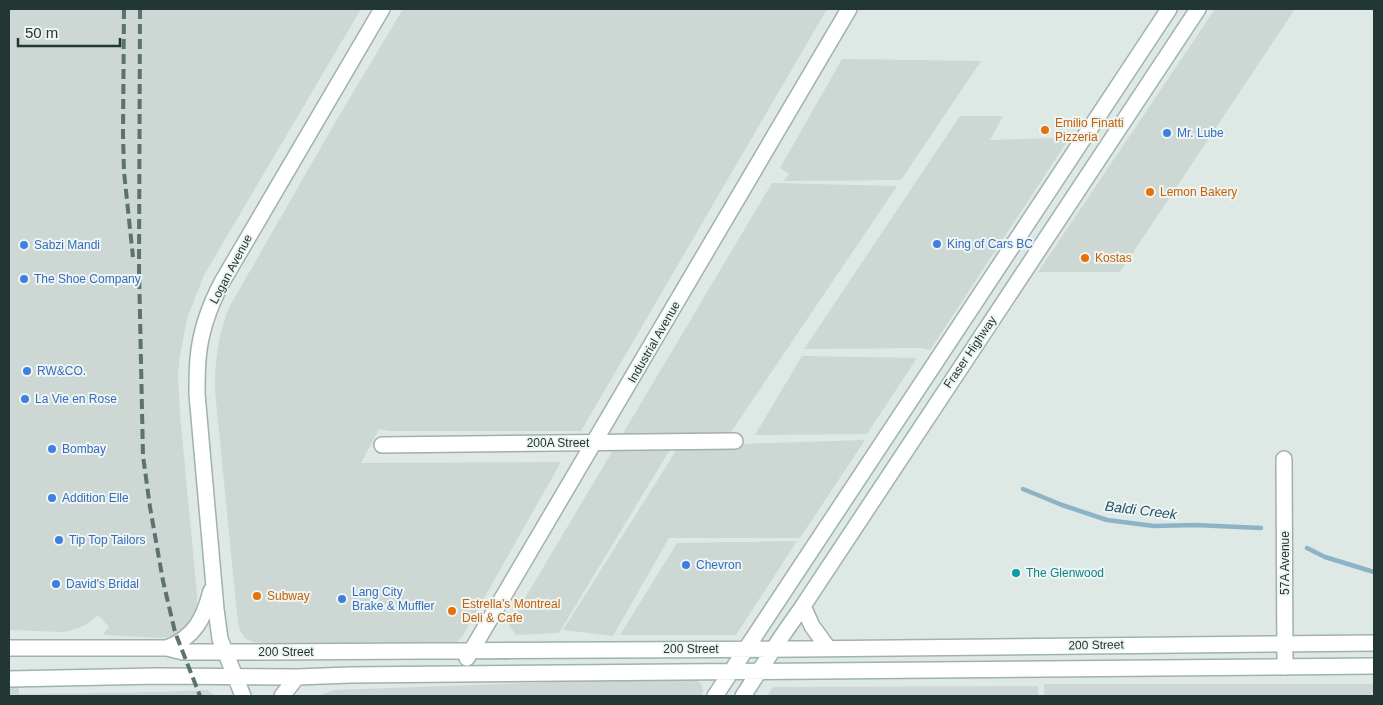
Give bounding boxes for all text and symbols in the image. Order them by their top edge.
scale bar [18,15,120,47]
text: 50 m [25,24,58,41]
place label: Emilio Finatti Pizzeria [1055,116,1124,144]
marker: Emilio Finatti Pizzeria [1039,124,1051,136]
place label: Mr. Lube [1177,126,1224,140]
marker: Mr. Lube [1161,127,1173,139]
place label: Lemon Bakery [1160,185,1237,199]
marker: Lemon Bakery [1144,186,1156,198]
street label: Logan Avenue [207,232,255,306]
place label: King of Cars BC [947,237,1033,251]
place label: Sabzi Mandi [34,238,100,252]
marker: King of Cars BC [931,238,943,250]
marker: Sabzi Mandi [18,239,30,251]
place label: Kostas [1095,251,1132,265]
marker: Kostas [1079,252,1091,264]
place label: The Shoe Company [34,272,141,286]
marker: The Shoe Company [18,273,30,285]
street label: Industrial Avenue [625,298,683,385]
street label: Fraser Highway [941,313,999,391]
place label: RW&CO. [37,364,86,378]
marker: RW&CO. [21,365,33,377]
place label: La Vie en Rose [35,392,117,406]
marker: La Vie en Rose [19,393,31,405]
street label: 200A Street [527,436,590,450]
place label: Bombay [62,442,106,456]
marker: Bombay [46,443,58,455]
place label: Addition Elle [62,491,129,505]
marker: Addition Elle [46,492,58,504]
water label: Baldi Creek [1104,498,1179,522]
street label: 57A Avenue [1278,531,1292,595]
place label: Tip Top Tailors [69,533,145,547]
marker: Tip Top Tailors [53,534,65,546]
place label: Chevron [696,558,741,572]
marker: Chevron [680,559,692,571]
place label: The Glenwood [1026,566,1104,580]
marker: The Glenwood [1010,567,1022,579]
place label: David's Bridal [66,577,139,591]
marker: David's Bridal [50,578,62,590]
place label: Lang City Brake & Muffler [352,585,434,613]
place label: Subway [267,589,310,603]
marker: Subway [251,590,263,602]
marker: Lang City Brake & Muffler [336,593,348,605]
place label: Estrella's Montreal Deli & Cafe [462,597,560,625]
marker: Estrella's Montreal Deli & Cafe [446,605,458,617]
street label: 200 Street [1068,638,1124,652]
street label: 200 Street [663,642,719,656]
street label: 200 Street [258,645,314,659]

